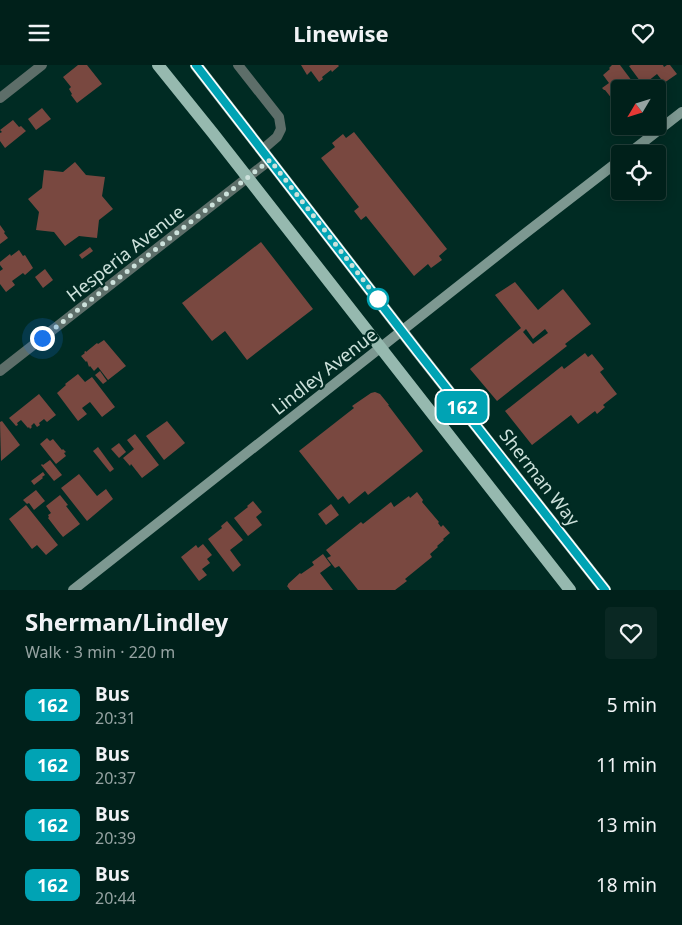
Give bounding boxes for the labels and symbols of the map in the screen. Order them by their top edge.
north arrow [611,80,666,135]
street label: Hesperia Avenue [61,199,189,307]
unlabelled marker [367,288,389,310]
street label: Lindley Avenue [266,322,382,420]
your location [30,326,55,351]
line badge: 162 [433,391,491,423]
street label: Sherman Way [495,424,586,531]

